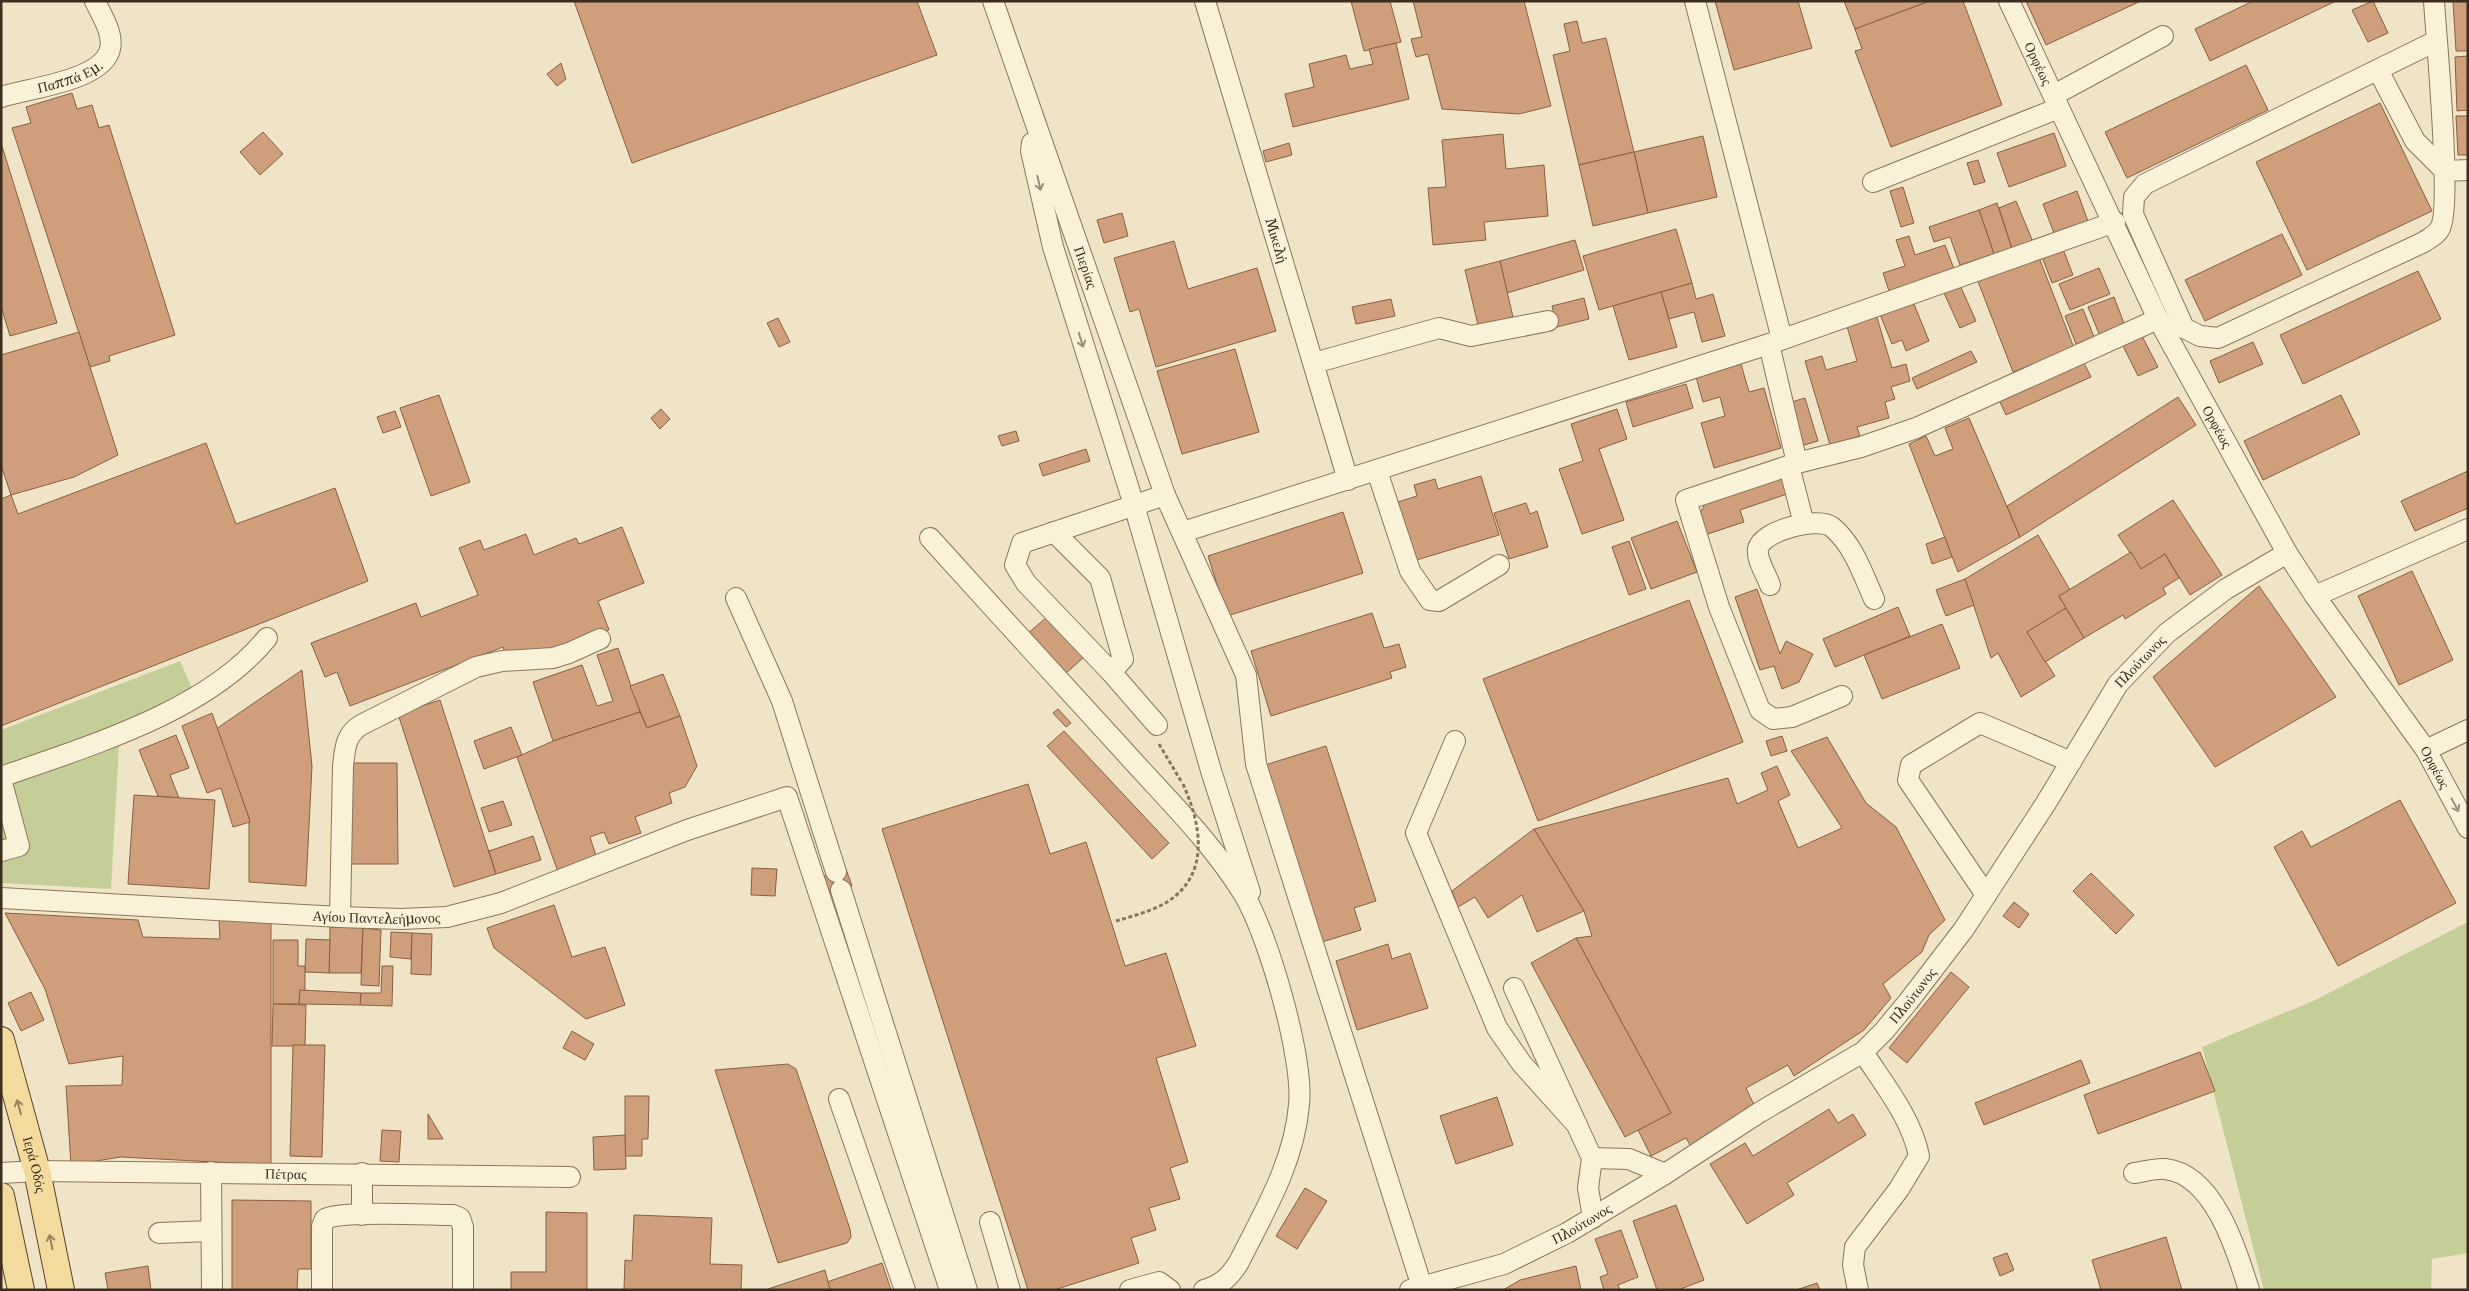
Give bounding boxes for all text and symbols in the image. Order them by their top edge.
street label: Ορφέως [2020,39,2056,88]
street label: Παππά Εμ. [36,57,107,97]
one-way arrow [1035,175,1044,191]
street label: Μικελή [1261,216,1292,265]
street label: Πιερίας [1070,244,1102,291]
one-way arrow [1077,332,1087,348]
street label: Ορφέως [2198,402,2236,451]
street label: Πλούτωνος [2110,631,2169,691]
street label: Ορφέως [2416,743,2454,792]
one-way arrow [2450,797,2460,812]
street label: Αγίου Παντελεήμονος [312,906,441,928]
street label: Πλούτωνος [1885,964,1940,1027]
one-way arrow [14,1099,24,1115]
street label: Ιερά Οδός [19,1134,50,1195]
street label: Πέτρας [265,1165,307,1183]
street label: Πλούτωνος [1549,1199,1615,1248]
one-way arrow [46,1234,55,1250]

